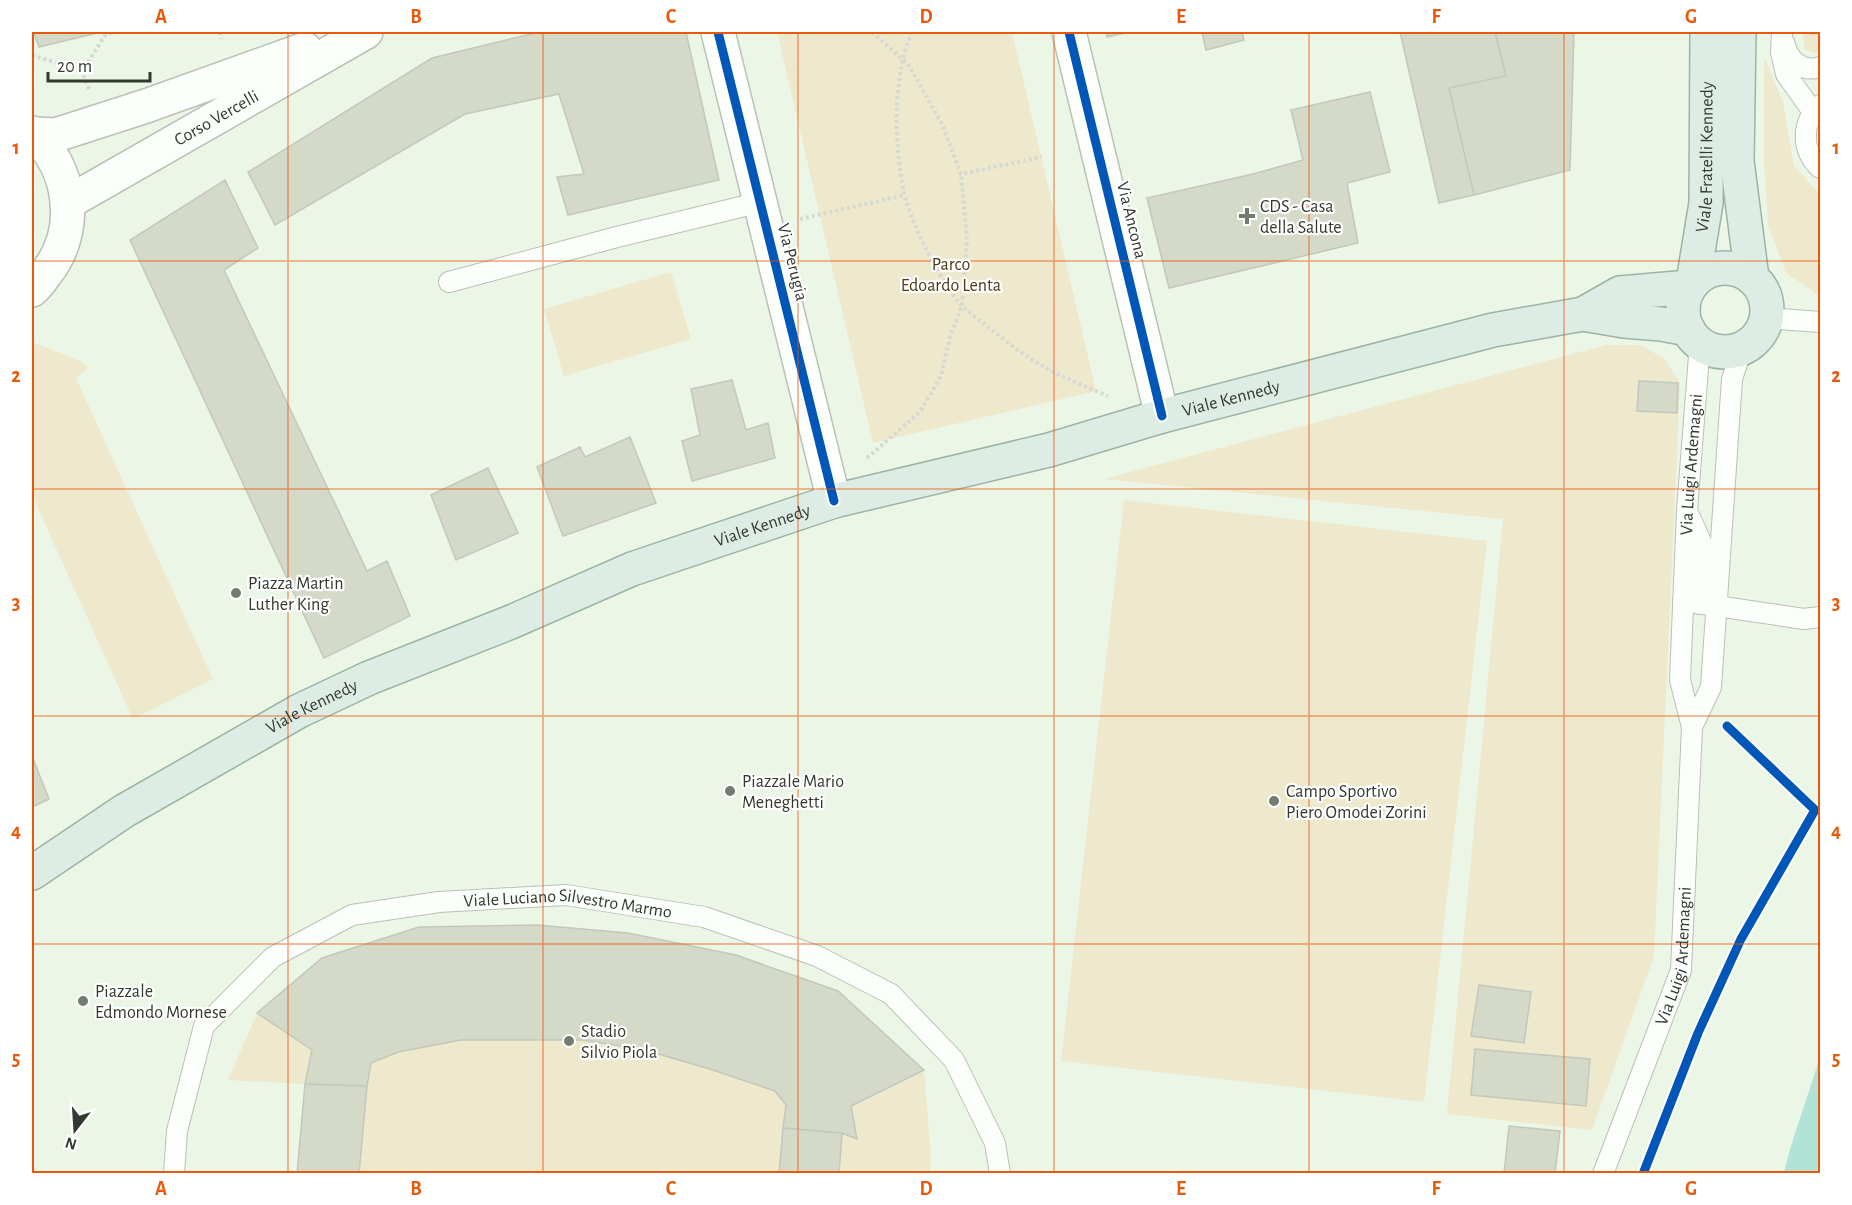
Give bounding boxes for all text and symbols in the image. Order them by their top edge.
text: A [155,7,167,27]
text: B [410,7,422,27]
text: C [666,7,677,27]
text: D [919,7,933,27]
text: E [1176,7,1186,27]
text: F [1431,7,1441,27]
text: G [1685,7,1697,27]
scale bar [48,45,150,83]
text: 20 m [57,58,92,76]
street label: Viale Fratelli Kennedy [1693,81,1717,234]
street label: Corso Vercelli [172,87,262,150]
text: 1 [12,138,20,158]
text: 1 [1832,138,1840,158]
street label: Via Ancona [1113,180,1149,261]
place label: CDS - Casa della Salute [1260,198,1342,237]
marker: CDS - Casa della Salute [1238,207,1256,225]
street label: Via Perugia [774,222,810,303]
park label: Parco Edoardo Lenta [901,256,1001,295]
text: 2 [11,366,21,386]
text: 2 [1831,366,1841,386]
street label: Viale Kennedy [1181,378,1282,420]
street label: Via Luigi Ardemagni [1678,393,1706,536]
street label: Viale Kennedy [712,502,813,551]
place label: Piazza Martin Luther King [248,575,344,614]
marker: Piazza Martin Luther King [229,586,243,600]
text: 3 [12,593,20,613]
text: 3 [1832,593,1840,613]
street label: Viale Kennedy [263,677,361,738]
place label: Piazzale Mario Meneghetti [742,773,844,812]
place label: Campo Sportivo Piero Omodei Zorini [1286,783,1427,822]
marker: Piazzale Mario Meneghetti [723,784,737,798]
marker: Campo Sportivo Piero Omodei Zorini [1267,794,1281,808]
text: 4 [11,821,21,841]
text: 4 [1831,821,1841,841]
street label: Via Luigi Ardemagni [1653,886,1695,1028]
street label: Viale Luciano Silvestro Marmo [463,887,673,922]
place label: Piazzale Edmondo Mornese [95,983,227,1022]
marker: Piazzale Edmondo Mornese [76,994,90,1008]
place label: Stadio Silvio Piola [581,1023,657,1062]
marker: Stadio Silvio Piola [562,1034,576,1048]
text: 5 [12,1049,20,1069]
text: 5 [1832,1049,1840,1069]
north arrow [45,1100,105,1160]
text: N [63,1134,79,1153]
text: A [155,1179,167,1199]
text: B [410,1179,422,1199]
text: C [666,1179,677,1199]
text: D [919,1179,933,1199]
text: E [1176,1179,1186,1199]
text: F [1431,1179,1441,1199]
text: G [1685,1179,1697,1199]

